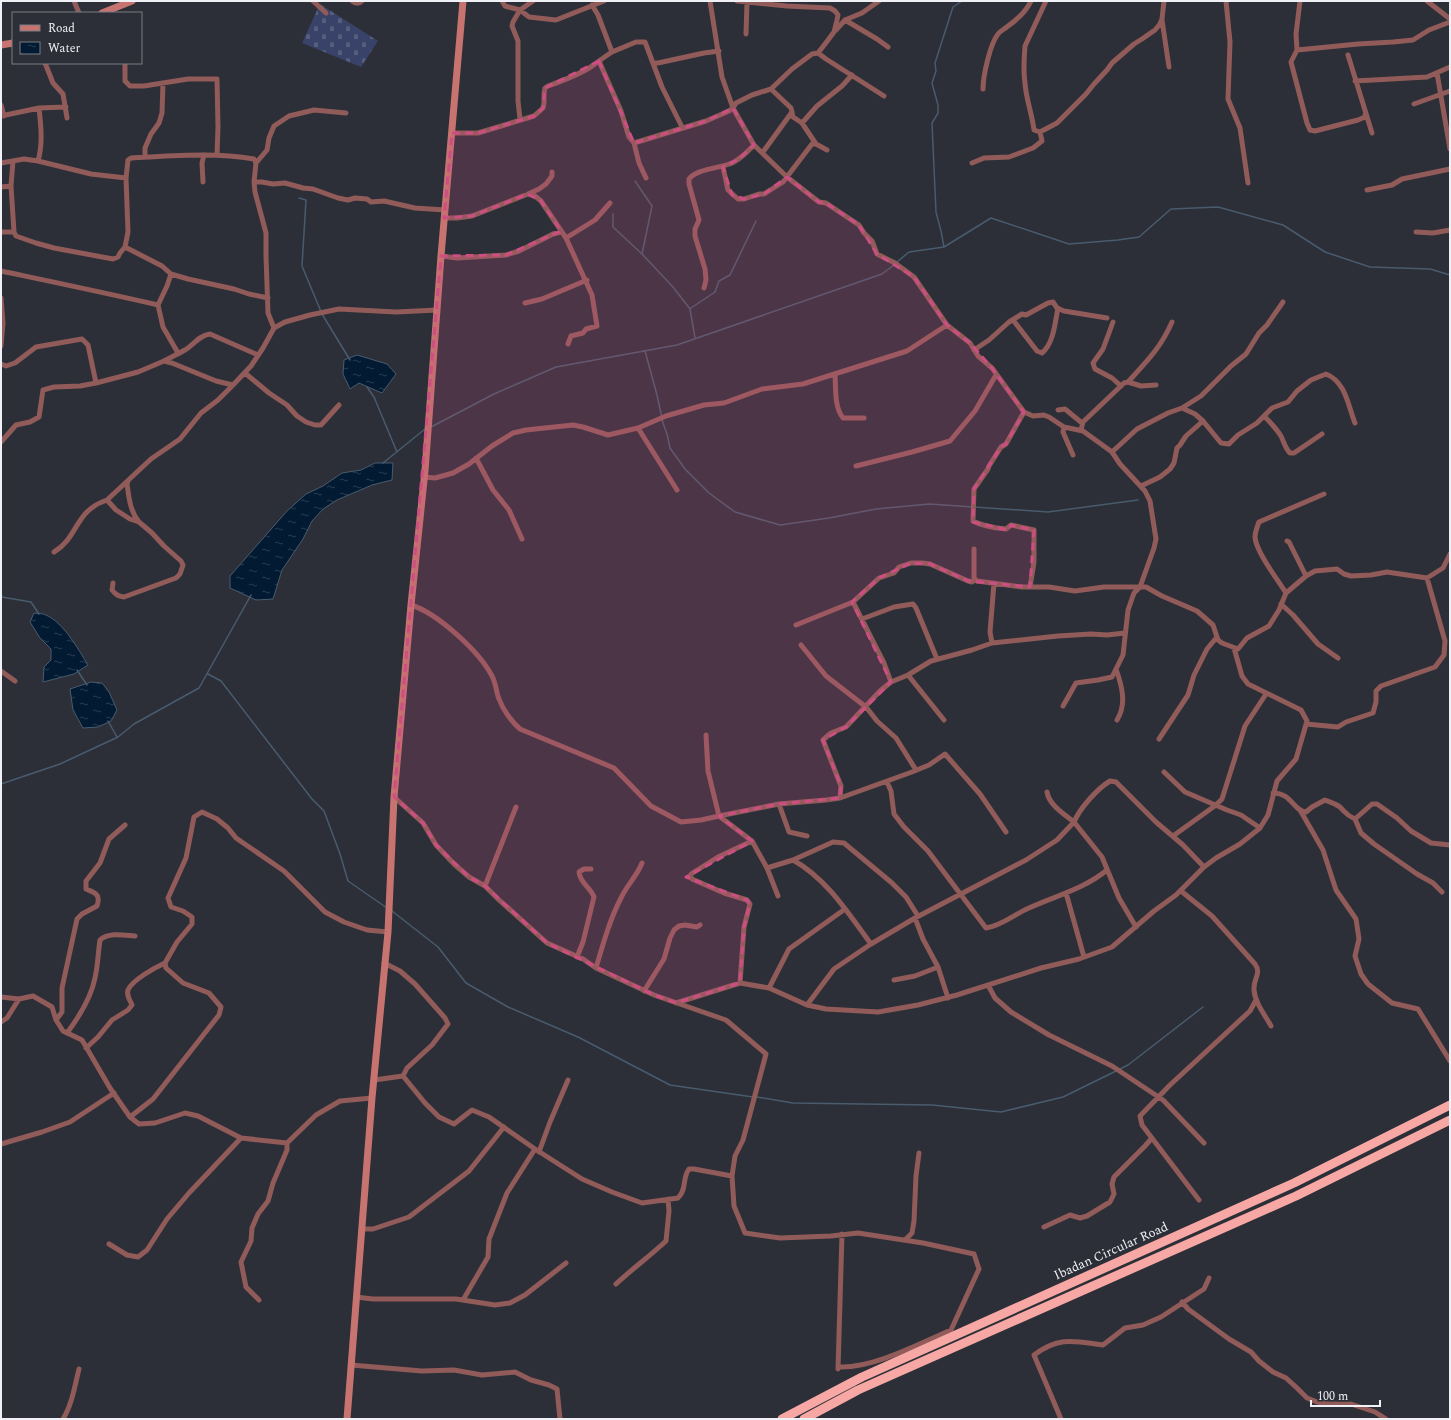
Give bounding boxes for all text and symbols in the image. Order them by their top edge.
legend [12,12,142,64]
text: Road [48,19,75,38]
text: Water [48,39,80,58]
street label: Ibadan Circular Road [1051,1217,1171,1285]
scale bar [1311,1382,1380,1408]
text: 100 m [1317,1387,1348,1406]

